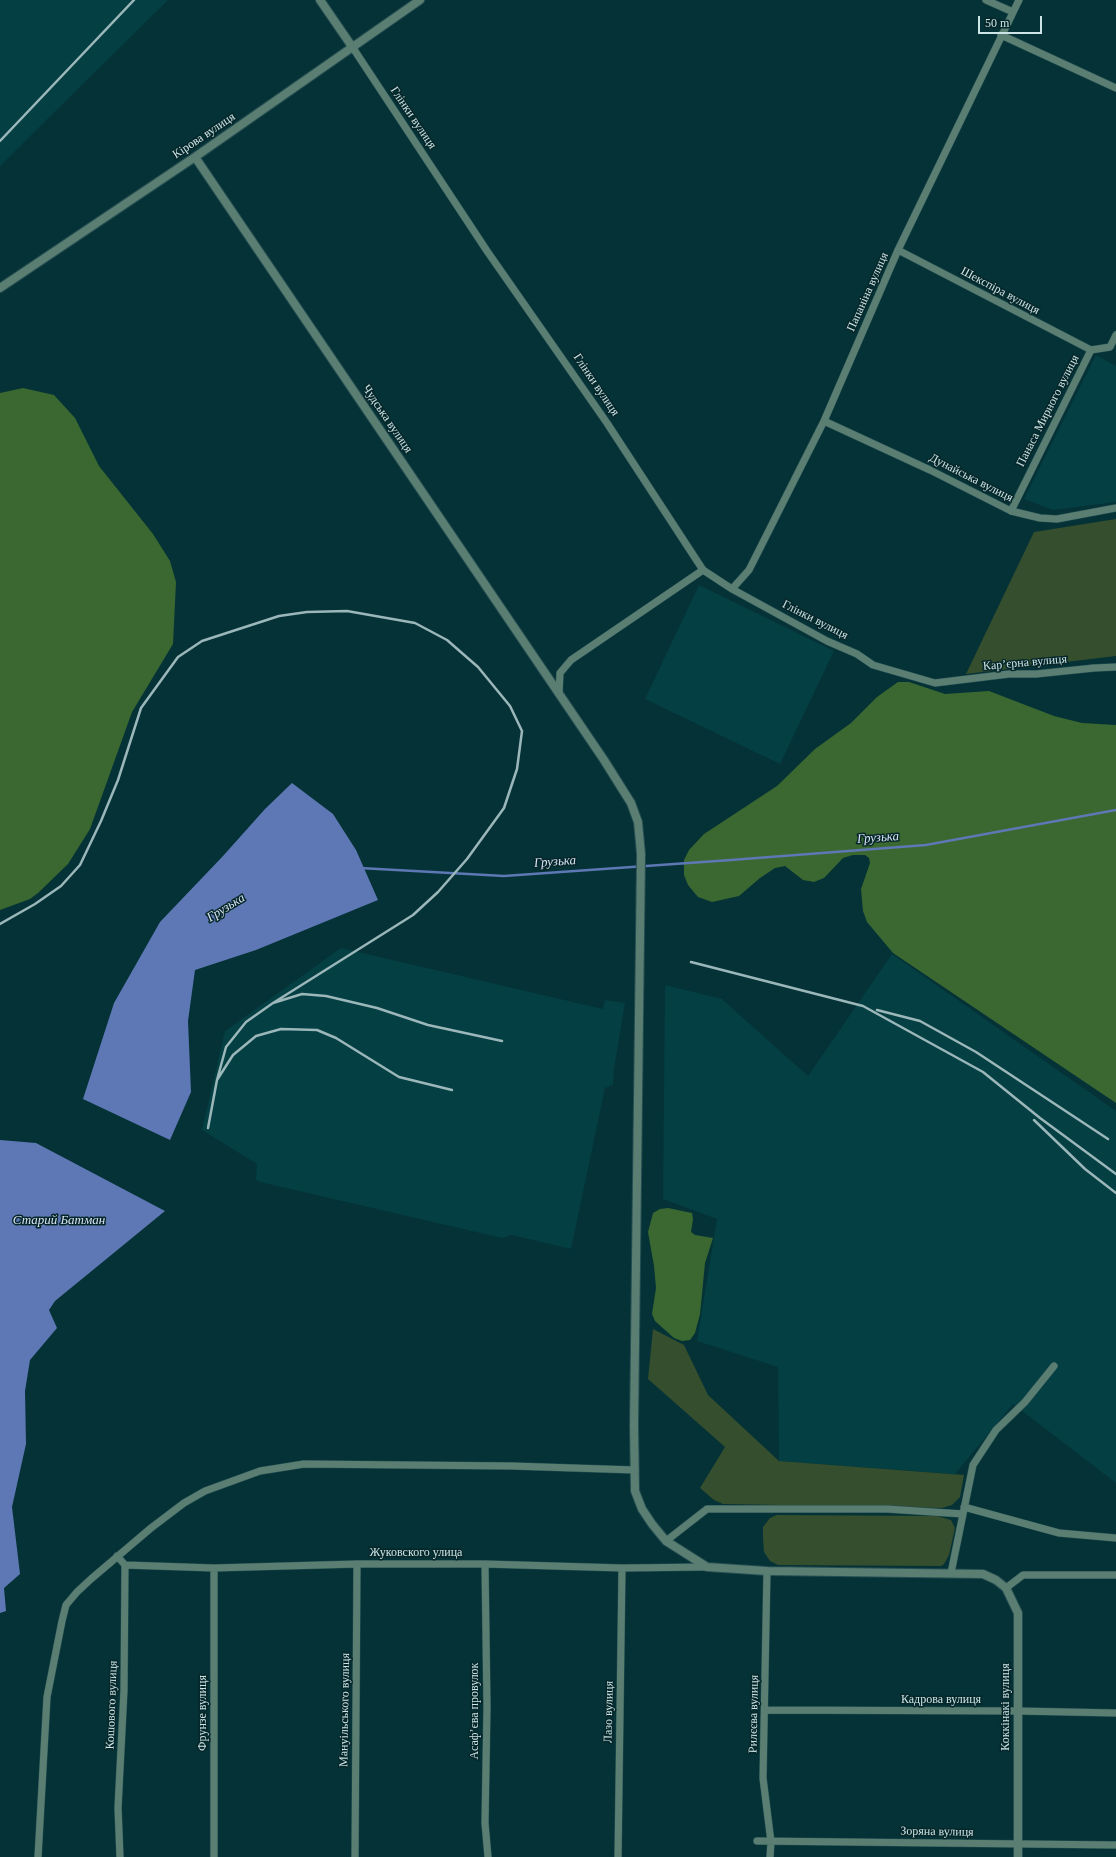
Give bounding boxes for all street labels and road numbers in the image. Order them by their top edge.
street label: Глінки вулиця [387,84,439,152]
street label: Кірова вулиця [170,110,238,162]
street label: Папаніна вулиця [844,250,892,334]
street label: Шекспіра вулиця [958,264,1042,318]
street label: Глінки вулиця [570,351,622,419]
street label: Панаса Мирного вулиця [1013,353,1083,469]
street label: Чудська вулиця [359,382,415,456]
street label: Дунайська вулиця [927,451,1015,505]
street label: Глінки вулиця [780,597,850,643]
street label: Кар’єрна вулиця [982,652,1068,674]
street label: Жуковского улица [370,1546,462,1560]
street label: Мануільського вулиця [337,1653,353,1767]
street label: Кошового вулиця [103,1660,121,1750]
street label: Асаф’єва провулок [468,1663,482,1759]
street label: Коккінакі вулиця [999,1663,1013,1751]
street label: Фрунзе вулиця [196,1675,210,1751]
street label: Рилєєва вулиця [746,1675,762,1753]
street label: Лазо вулиця [601,1681,617,1743]
street label: Кадрова вулиця [901,1693,981,1707]
street label: Зоряна вулиця [900,1824,974,1840]

